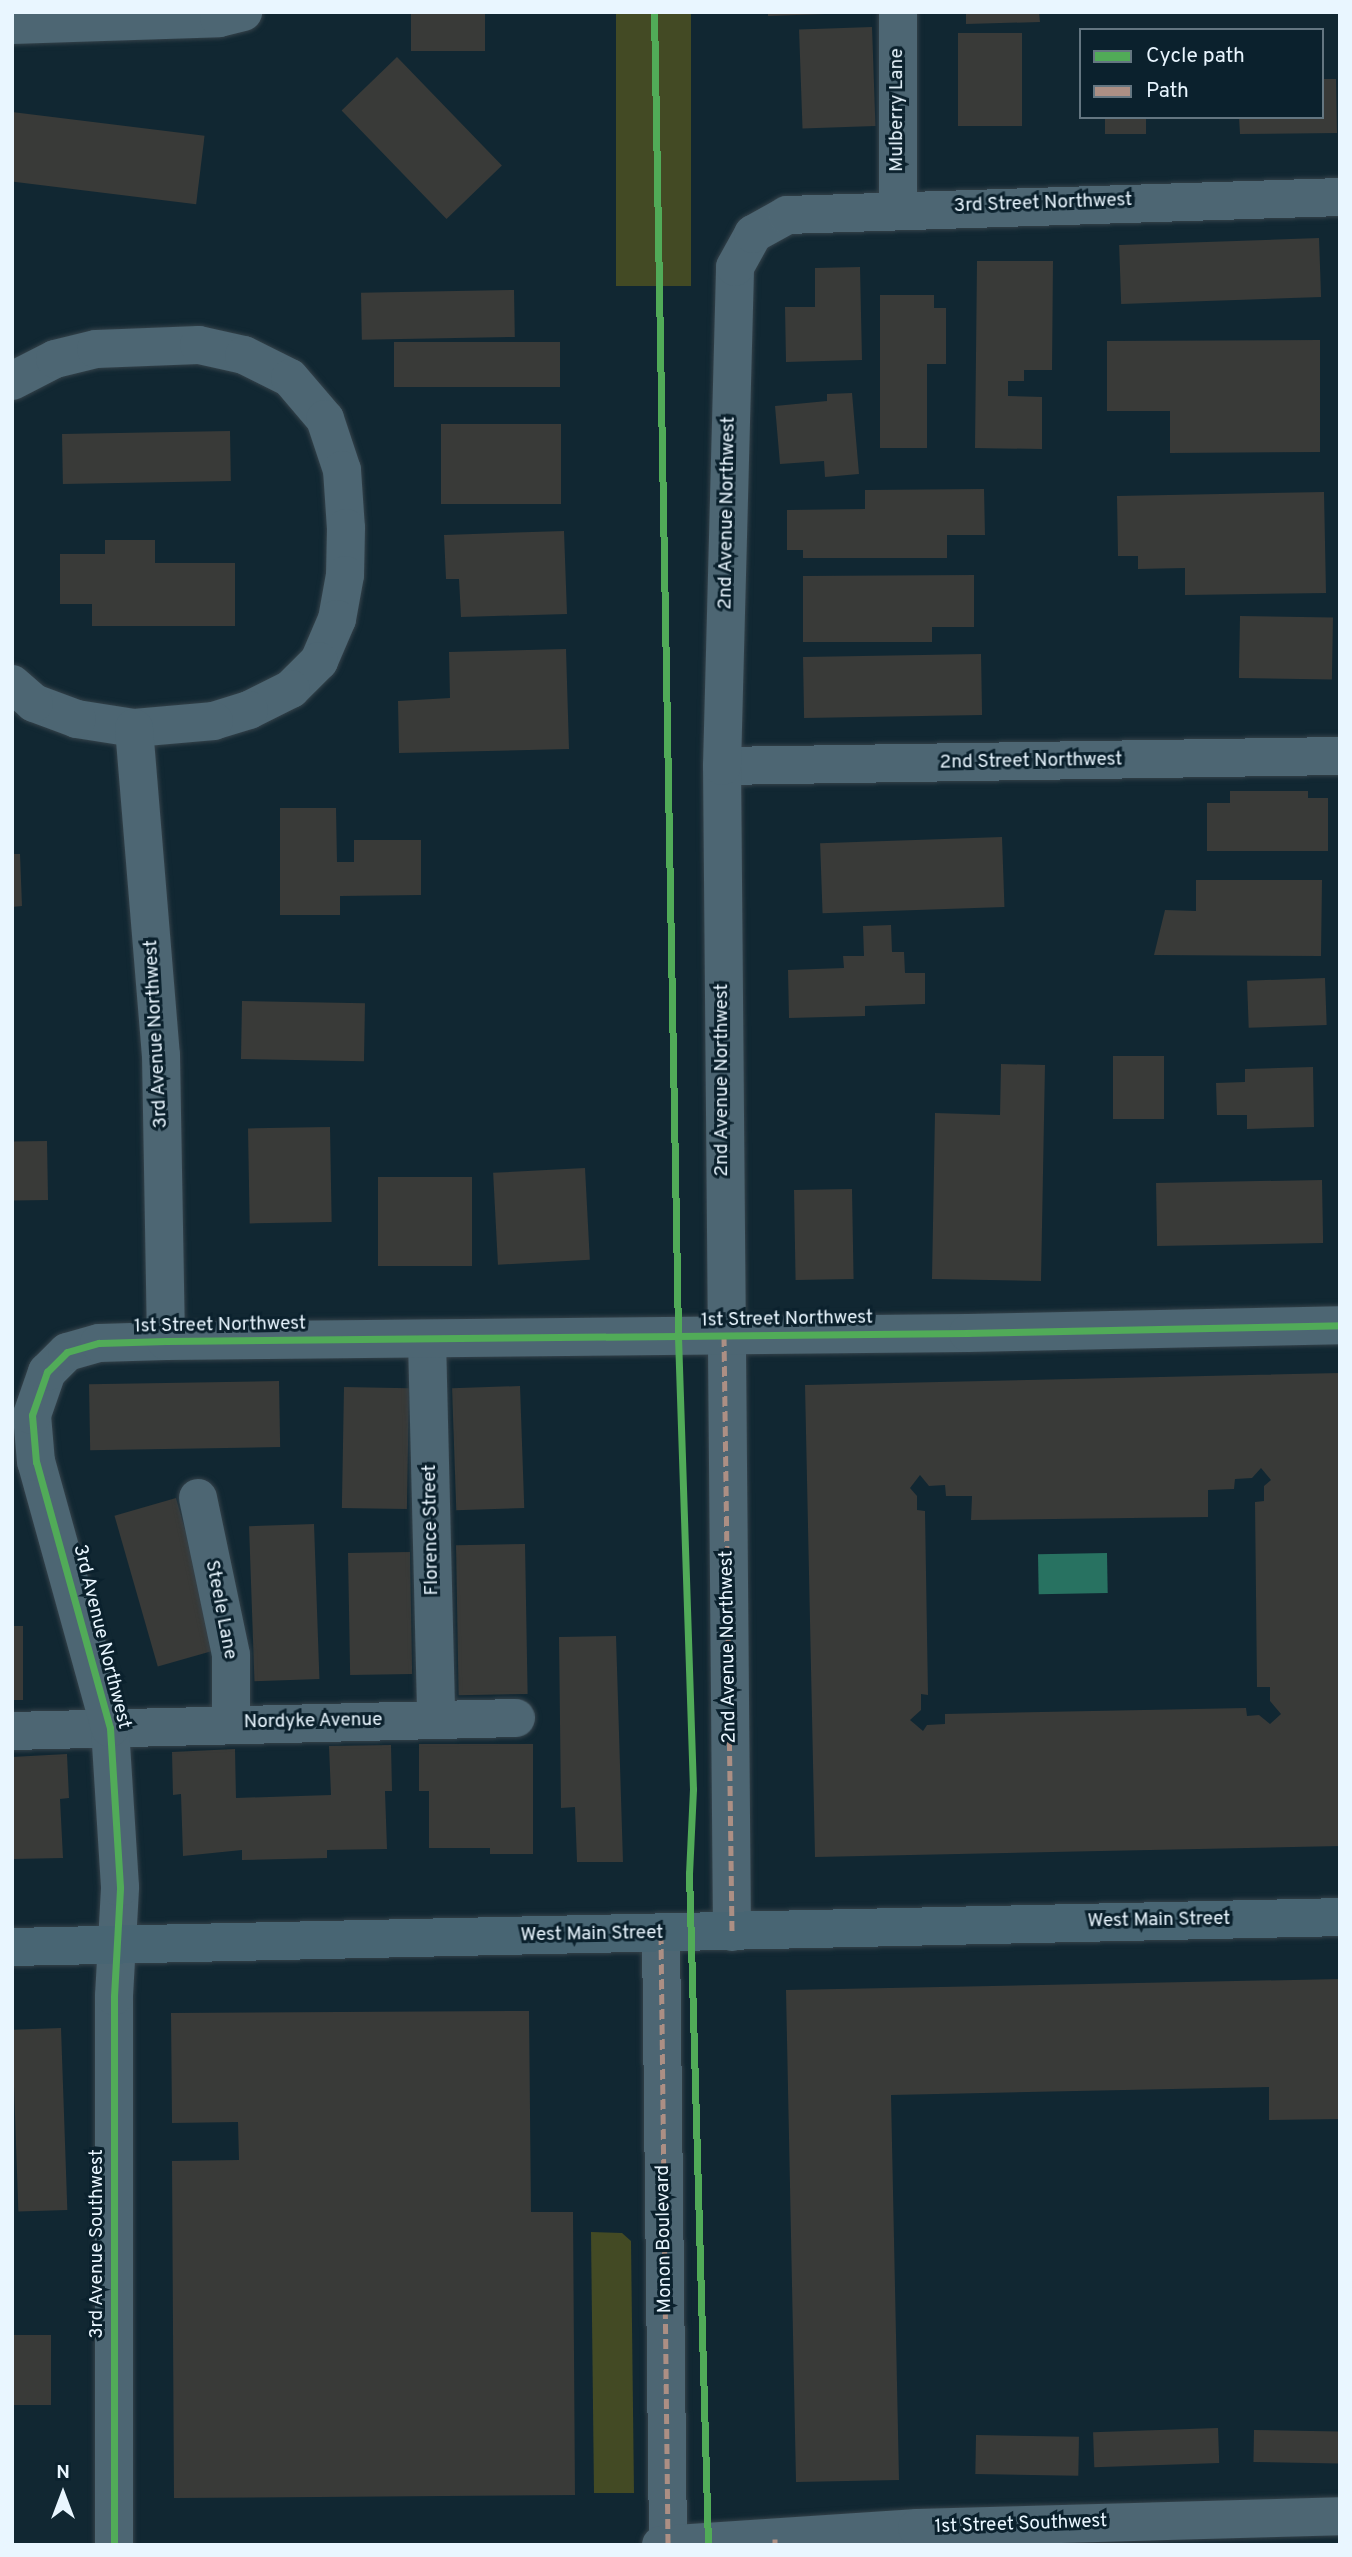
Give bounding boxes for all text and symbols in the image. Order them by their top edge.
legend [1079,28,1324,119]
text: Cycle path [1146,43,1245,70]
street label: Mulberry Lane [887,48,909,172]
text: Path [1146,78,1189,105]
street label: 3rd Street Northwest [953,189,1133,219]
street label: 2nd Avenue Northwest [715,416,741,610]
street label: 2nd Street Northwest [939,749,1123,775]
street label: 3rd Avenue Northwest [141,939,173,1129]
street label: 2nd Avenue Northwest [712,983,734,1177]
street label: 1st Street Northwest [701,1307,873,1333]
street label: 1st Street Northwest [134,1313,306,1339]
street label: Florence Street [419,1464,445,1596]
street label: 3rd Avenue Northwest [67,1542,135,1732]
street label: 2nd Avenue Northwest [716,1550,742,1744]
street label: Steele Lane [199,1558,241,1662]
street label: Nordyke Avenue [243,1709,383,1735]
street label: West Main Street [1087,1908,1231,1934]
street label: West Main Street [520,1922,664,1948]
street label: 3rd Avenue Southwest [87,2149,109,2339]
street label: Monon Boulevard [652,2165,678,2313]
north arrow [28,2459,98,2529]
text: N [56,2461,70,2485]
street label: 1st Street Southwest [934,2511,1108,2539]

